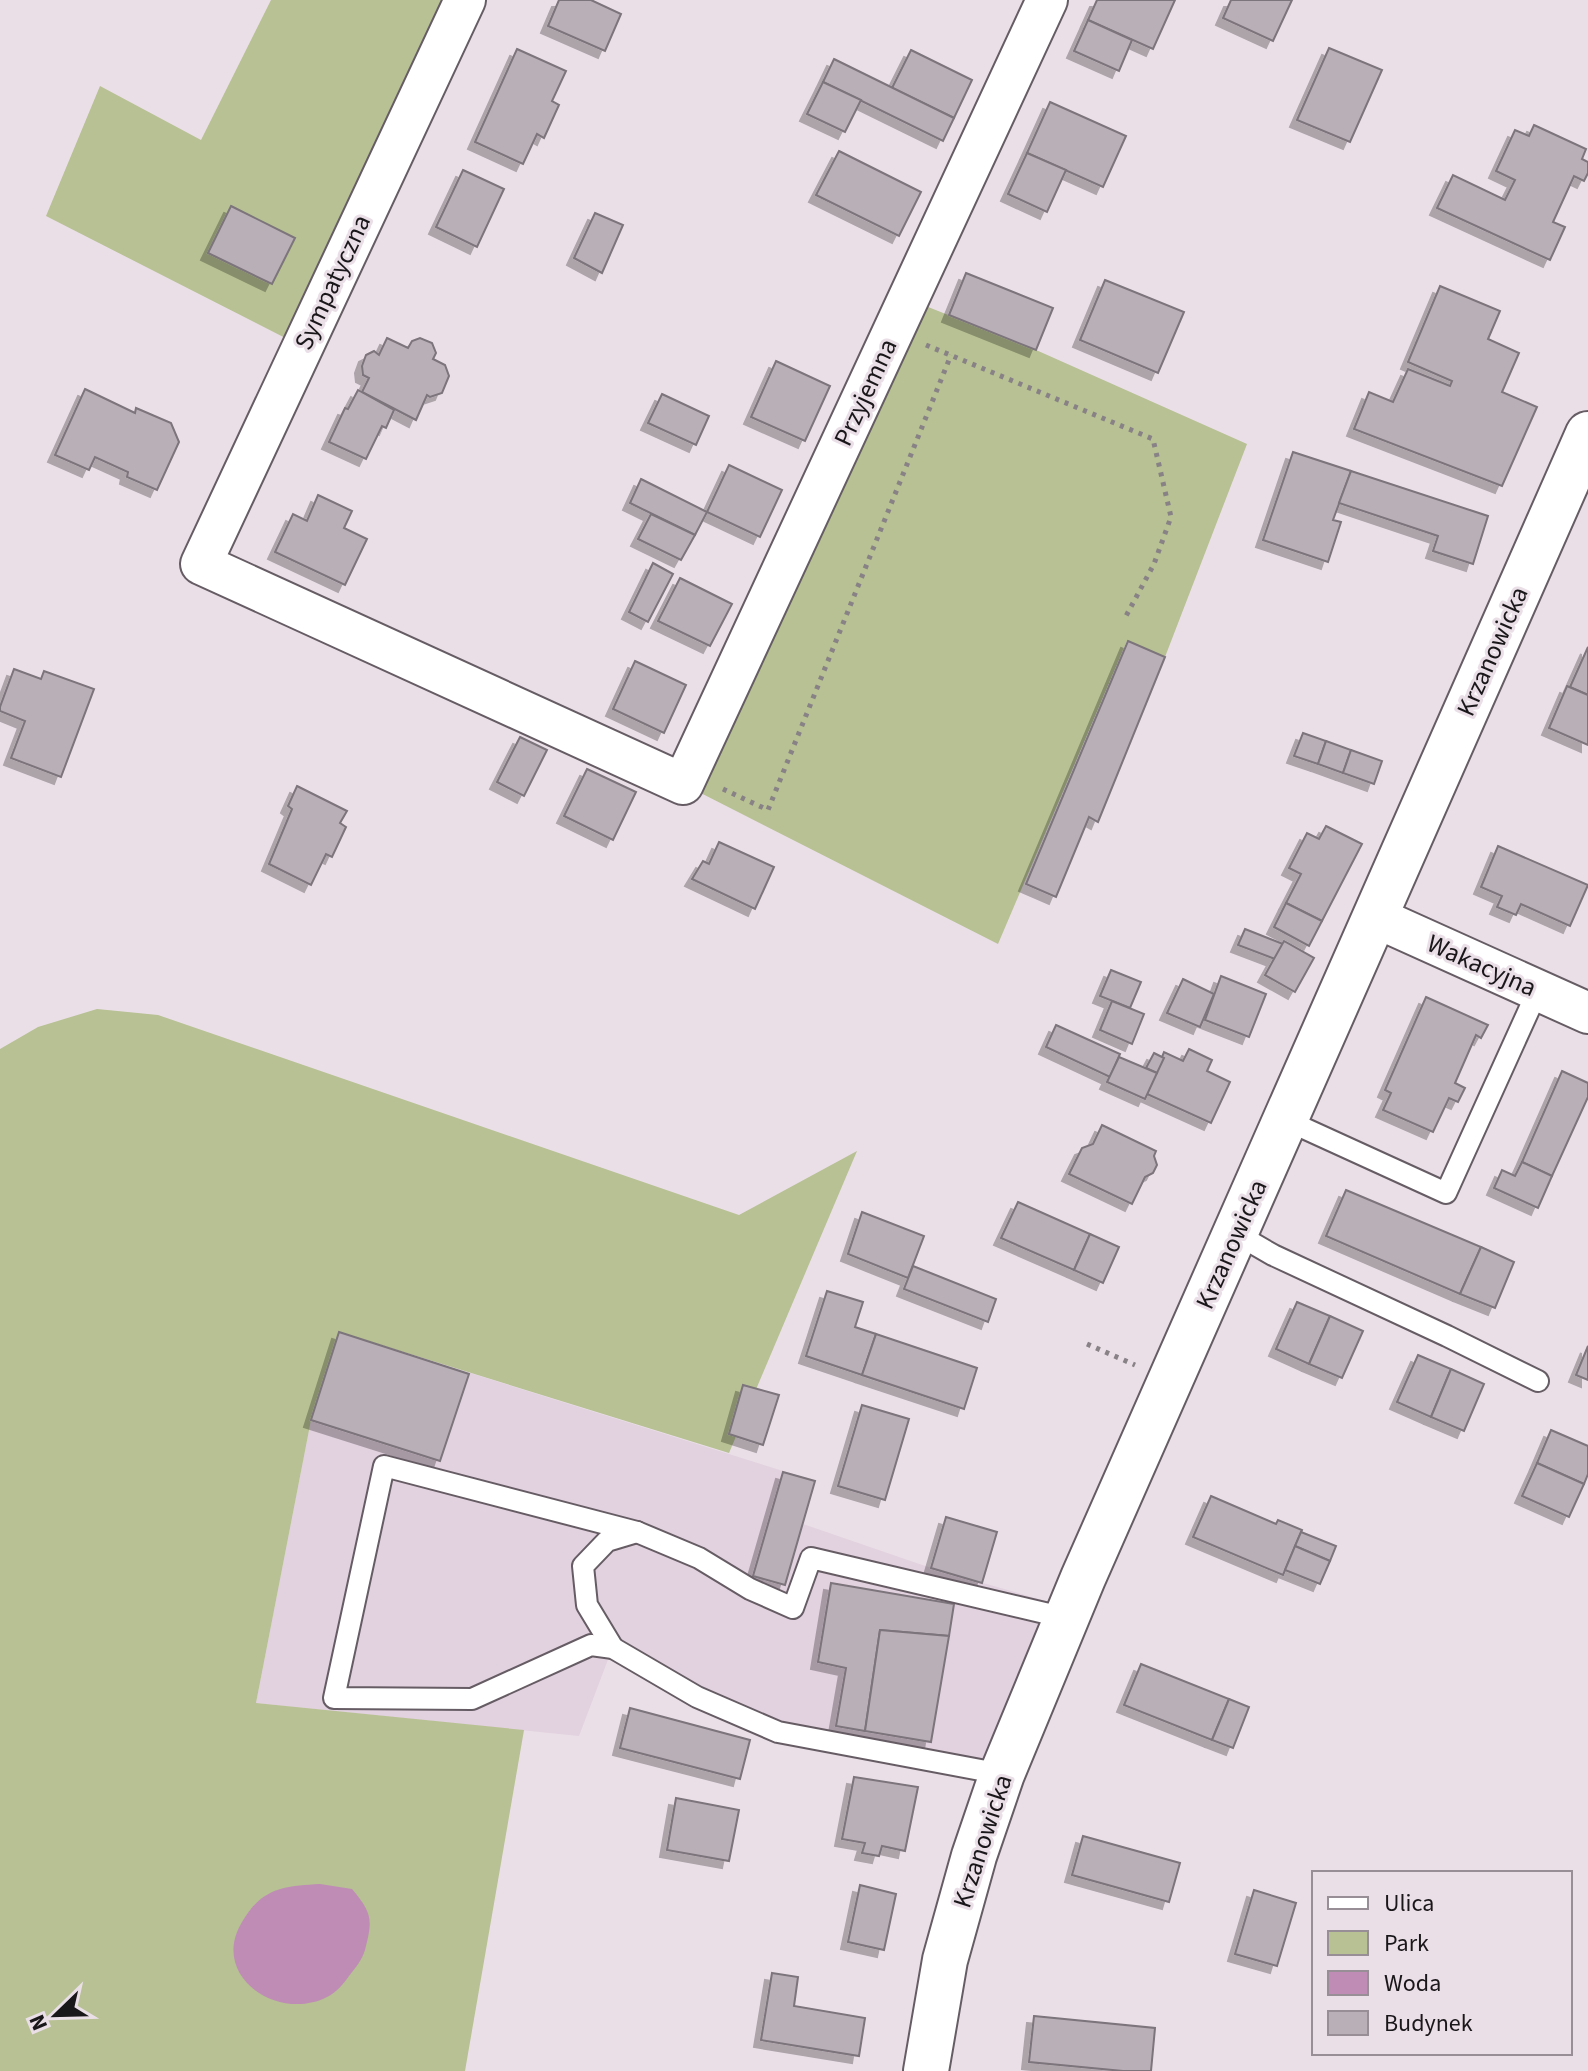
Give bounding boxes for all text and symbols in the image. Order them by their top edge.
street label: Sympatyczna [285,208,380,356]
street label: Przyjemna [824,332,906,452]
street label: Krzanowicka [1447,580,1538,722]
street label: Wakacyjna [1421,925,1543,1006]
street label: Krzanowicka [1186,1173,1277,1315]
street label: Krzanowicka [943,1770,1021,1913]
legend [1312,1871,1572,2055]
text: Ulica [1384,1886,1434,1921]
text: Park [1384,1926,1429,1961]
text: Woda [1384,1966,1441,2001]
north arrow [16,1975,96,2055]
text: Budynek [1384,2006,1473,2041]
text: N [21,2009,56,2035]

